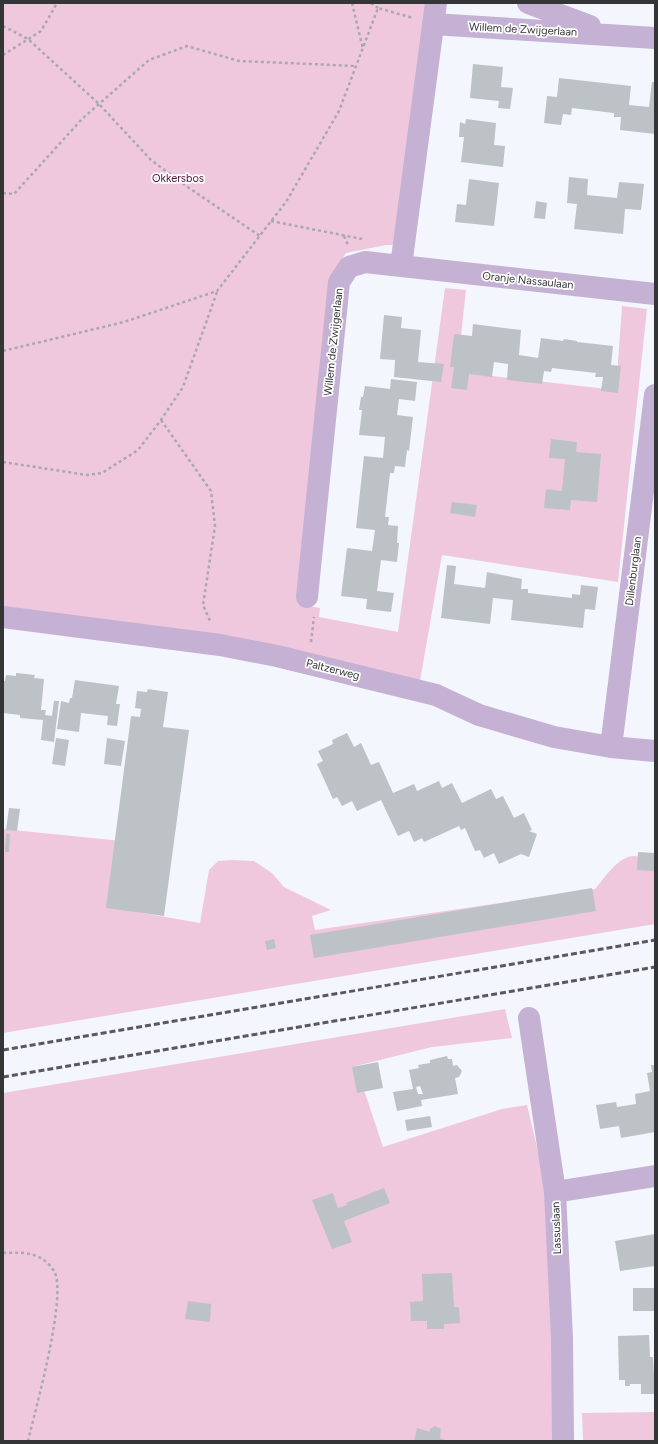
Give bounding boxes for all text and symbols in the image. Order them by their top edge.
street label: Willem de Zwijgerlaan [469,20,577,39]
park label: Okkersbos [152,172,204,185]
street label: Oranje Nassaulaan [482,269,574,292]
street label: Willem de Zwijgerlaan [321,287,346,397]
street label: Dillenburglaan [623,536,644,606]
street label: Paltzerweg [305,657,361,682]
street label: Lassuslaan [549,1201,564,1255]

